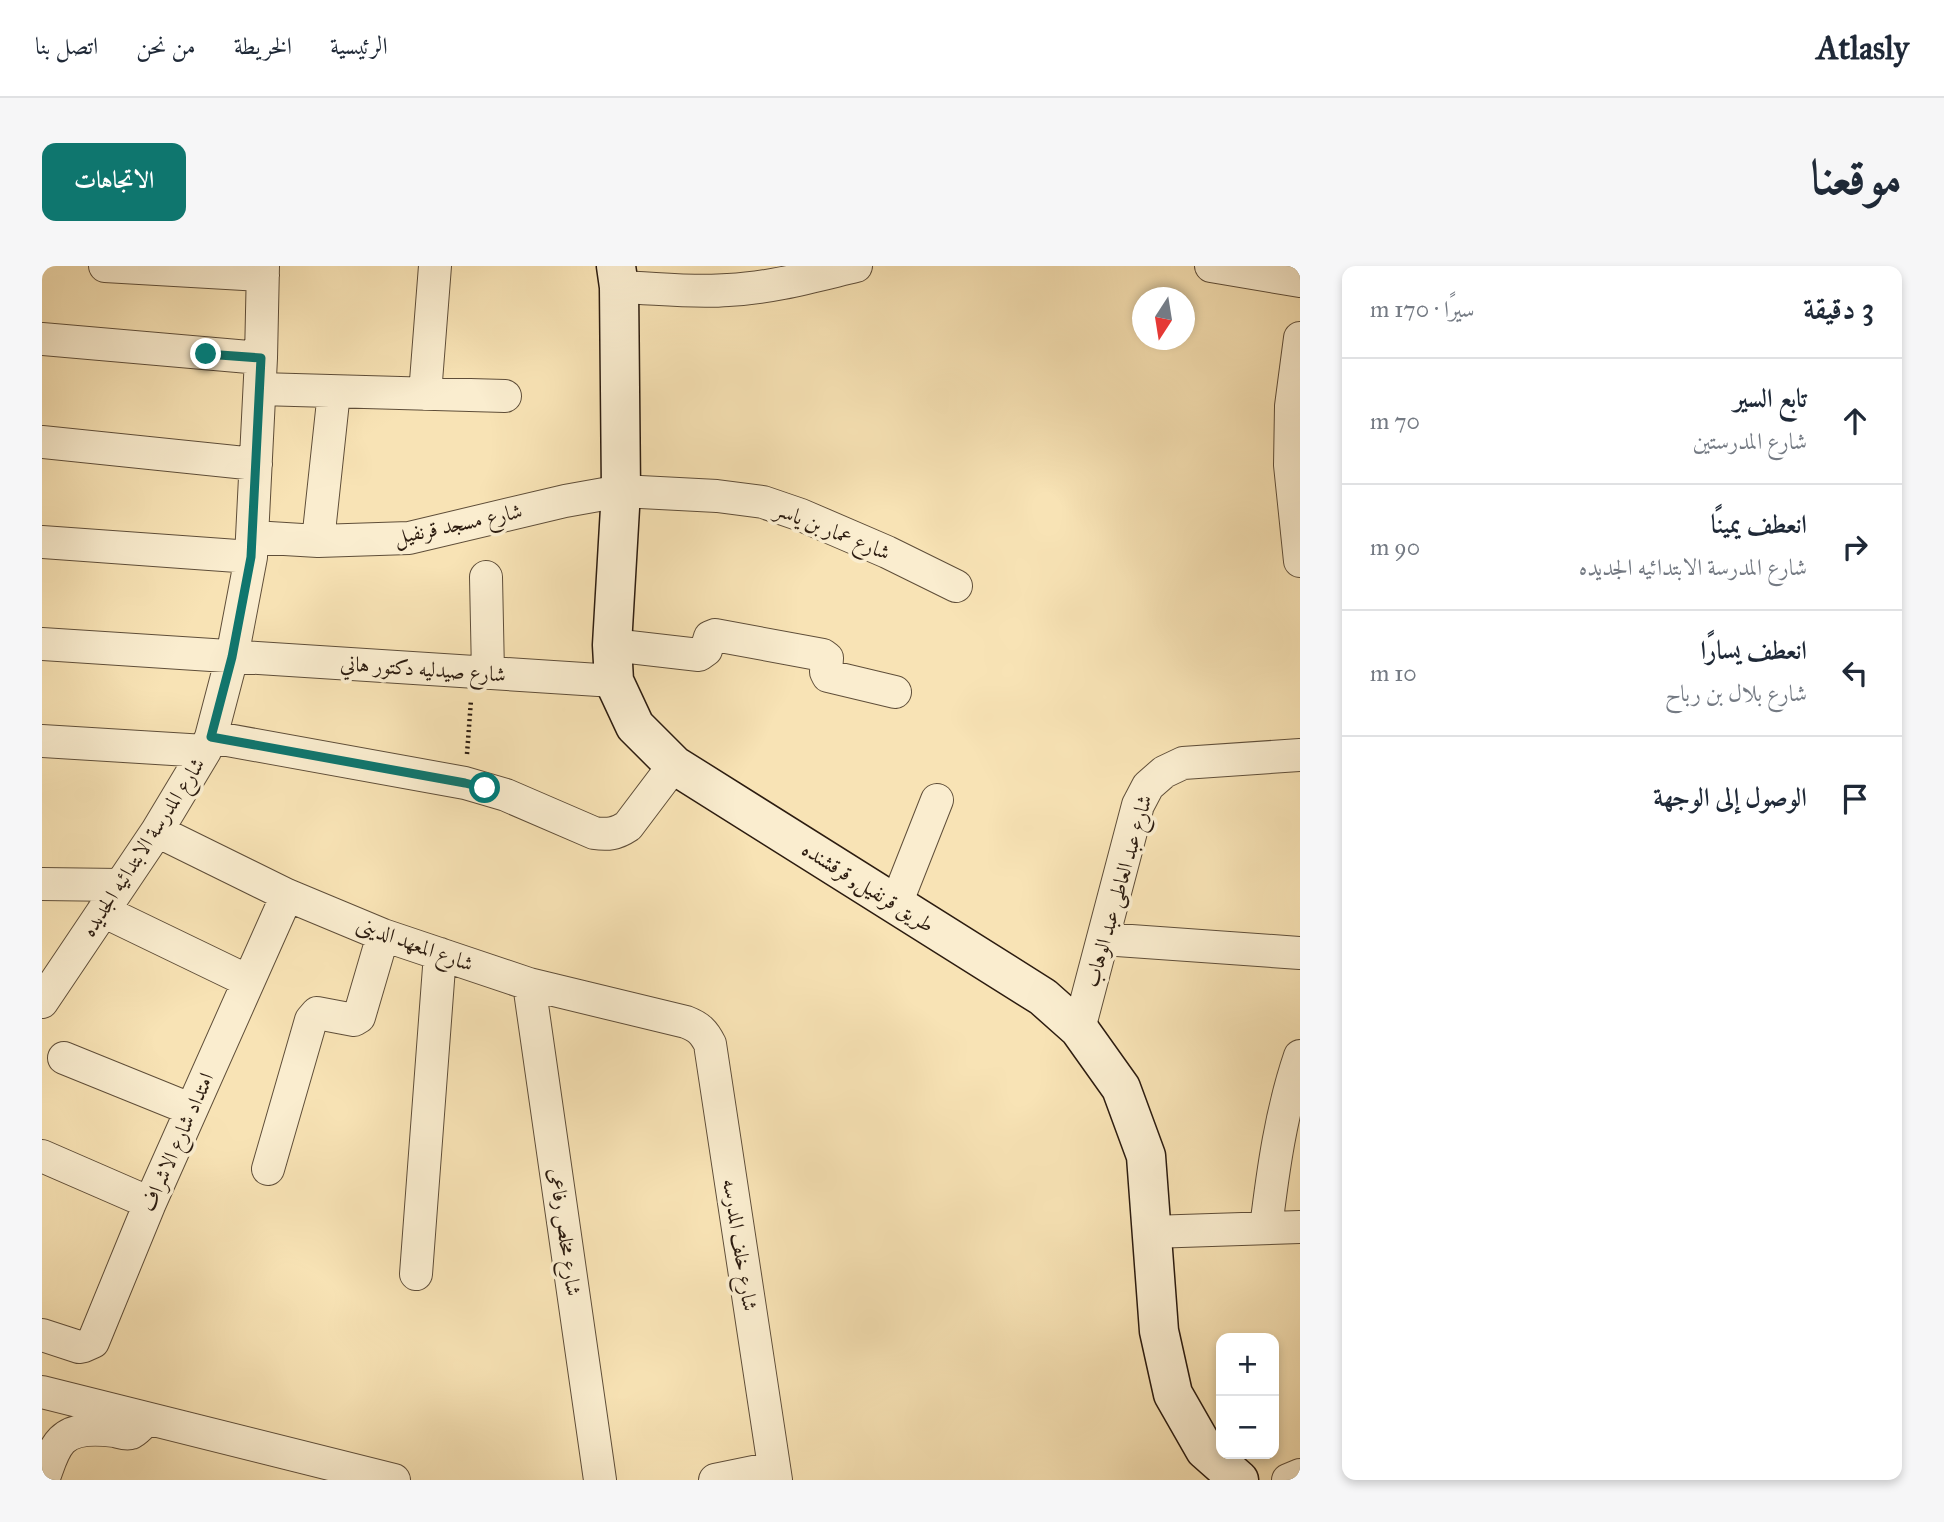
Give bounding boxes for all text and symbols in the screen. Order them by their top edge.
text: Atlasly [1817,28,1909,68]
text: اتصل بنا [35,31,98,61]
text: من نحن [136,31,196,61]
text: الخريطة [234,31,292,61]
text: الرئيسية [330,31,388,61]
button: الاتجاهات [42,143,186,221]
text: موقعنا [1810,148,1902,207]
north arrow [1132,287,1195,350]
text: 3 دقيقة [1803,291,1874,327]
text: سيرًا · 170 m [1370,295,1475,323]
route end [190,338,221,369]
text: تابع السير [1734,382,1807,414]
icon: ahead [1836,402,1874,440]
text: 70 m [1370,407,1420,435]
text: شارع المدرستين [1693,427,1807,455]
street label: شارع عمار بن ياسر [768,495,894,570]
street label: شارع مسجد قرنفيل [391,498,526,555]
text: انعطف يمينًا [1711,508,1807,540]
icon: right [1836,528,1874,566]
text: 90 m [1370,533,1420,561]
text: شارع المدرسة الابتدائيه الجديده [1579,553,1807,581]
text: انعطف يسارًا [1700,634,1807,666]
street label: شارع صيدليه دكتور هاني [339,650,507,693]
icon: left [1836,654,1874,692]
text: 10 m [1370,659,1417,687]
text: شارع بلال بن رباح [1665,679,1807,707]
street label: شارع المدرسة الابتدائيه الجديده [75,753,215,944]
route start [469,772,500,803]
icon: arrive [1836,780,1874,818]
text: الوصول إلى الوجهة [1653,781,1807,813]
street label: شارع عبد العاطى عبد الوهاب [1078,792,1163,991]
street label: طريق قرنفيل, قرقشنده [796,836,939,940]
street label: شارع المعهد الدينى [351,911,477,982]
street label: امتداد شارع الاشراف [135,1069,224,1218]
street label: شارع مخلص رفاعى [538,1166,587,1298]
street label: شارع خلف المدرسه [712,1177,763,1314]
map controls [1216,1333,1279,1459]
button: + [1216,1333,1279,1396]
button: − [1216,1396,1279,1459]

